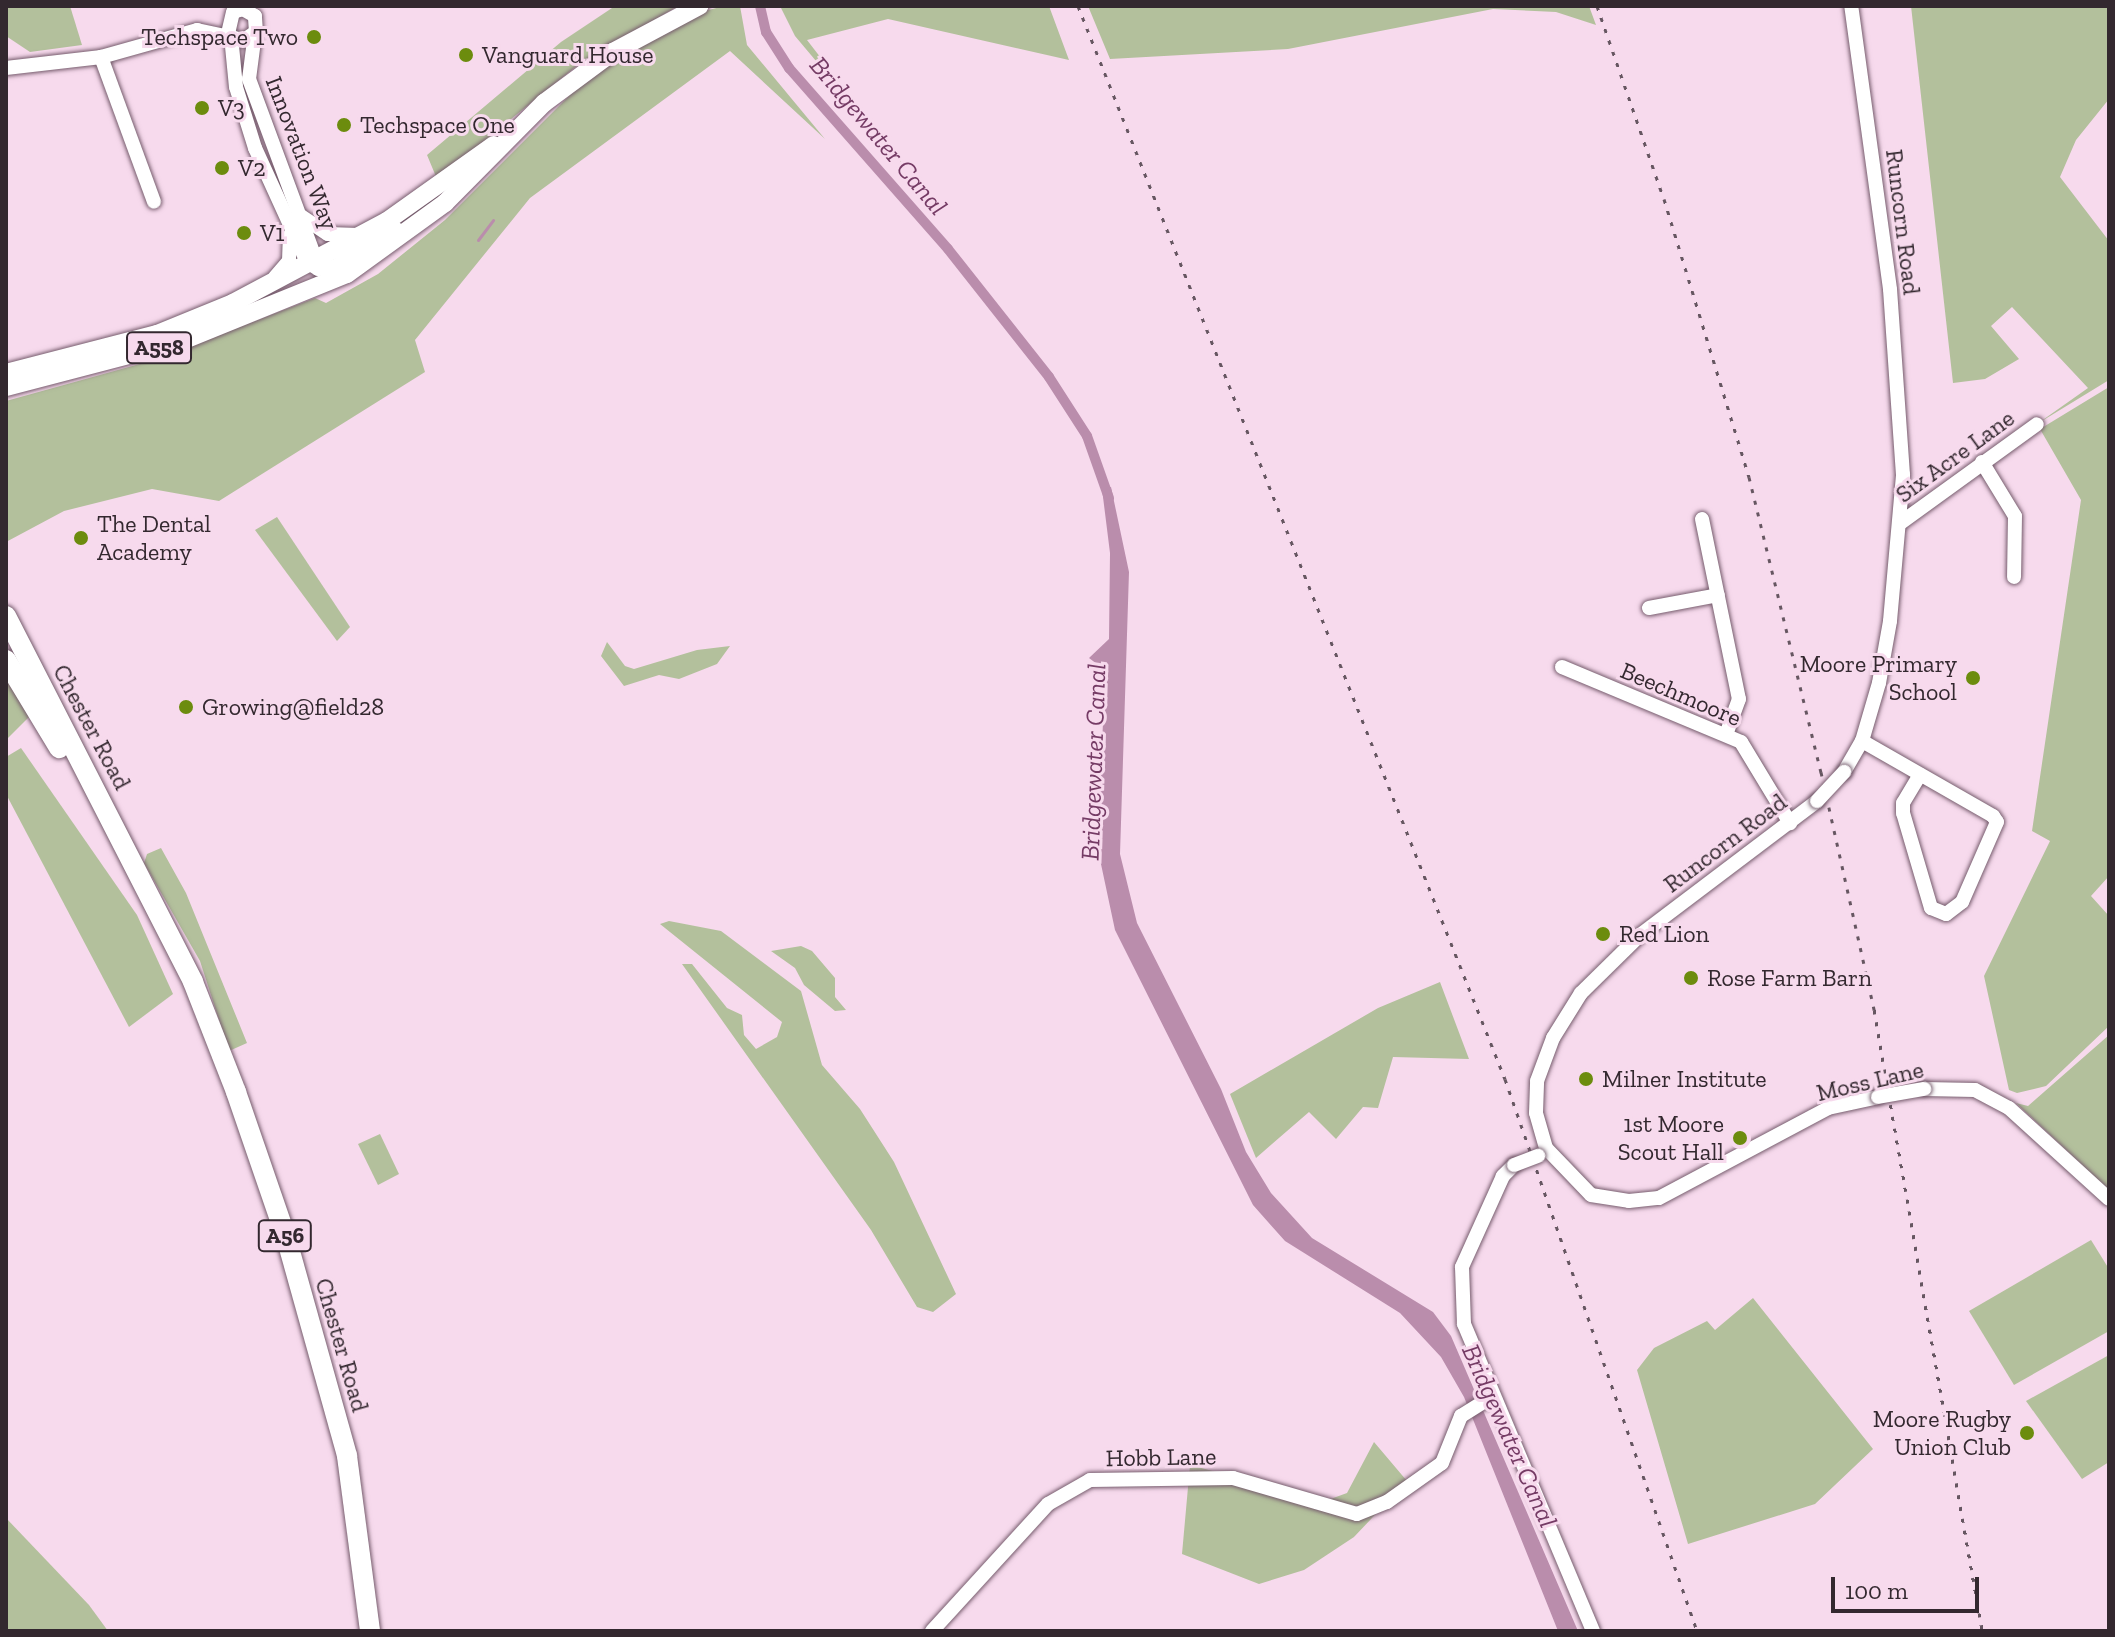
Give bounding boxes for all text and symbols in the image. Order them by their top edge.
place label: Techspace Two [141,23,298,51]
marker: Techspace Two [305,28,323,46]
place label: Vanguard House [482,41,653,69]
marker: Vanguard House [457,46,475,64]
water label: Bridgewater Canal [803,50,953,222]
street label: Innovation Way [259,72,345,234]
place label: V3 [218,94,245,122]
marker: V3 [193,99,211,117]
place label: Techspace One [360,111,515,139]
marker: Techspace One [335,116,353,134]
street label: Runcorn Road [1880,148,1926,296]
place label: V2 [238,154,266,182]
marker: V2 [213,159,231,177]
place label: V1 [260,219,285,247]
marker: V1 [235,224,253,242]
road number: A558 [125,330,193,366]
street label: Six Acre Lane [1890,403,2020,509]
place label: The Dental Academy [97,510,211,566]
marker: The Dental Academy [72,529,90,547]
place label: Moore Primary School [1800,650,1957,706]
street label: Beechmoore [1616,656,1746,732]
street label: Chester Road [47,659,137,795]
water label: Bridgewater Canal [1075,663,1113,861]
marker: Moore Primary School [1964,669,1982,687]
place label: Growing@field28 [202,693,384,721]
marker: Growing@field28 [177,698,195,716]
street label: Runcorn Road [1658,787,1792,899]
place label: Red Lion [1619,920,1709,948]
marker: Red Lion [1594,925,1612,943]
place label: Rose Farm Barn [1707,964,1872,992]
marker: Rose Farm Barn [1682,969,1700,987]
street label: Moss Lane [1814,1055,1926,1107]
place label: Milner Institute [1602,1065,1767,1093]
marker: Milner Institute [1577,1070,1595,1088]
place label: 1st Moore Scout Hall [1618,1110,1724,1166]
marker: 1st Moore Scout Hall [1731,1129,1749,1147]
road number: A56 [257,1218,313,1254]
street label: Chester Road [309,1275,375,1415]
water label: Bridgewater Canal [1455,1339,1563,1533]
place label: Moore Rugby Union Club [1873,1405,2011,1461]
marker: Moore Rugby Union Club [2018,1424,2036,1442]
street label: Hobb Lane [1105,1442,1217,1472]
scale bar [1835,1561,1983,1611]
text: 100 m [1845,1576,1908,1605]

